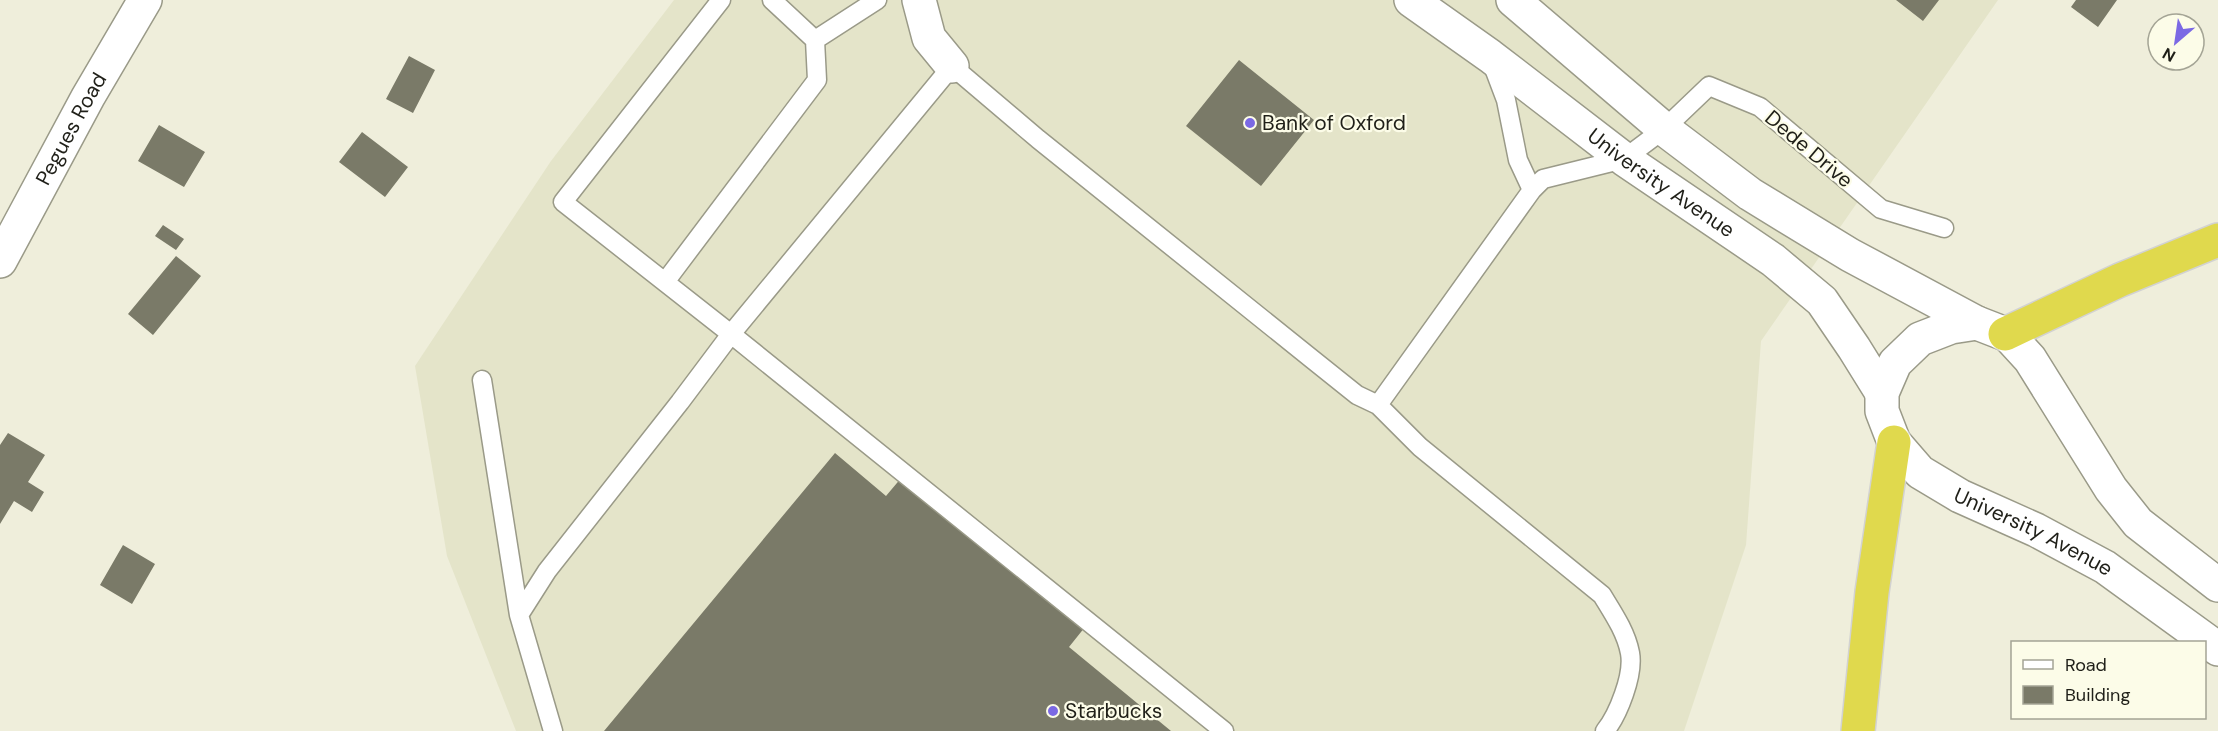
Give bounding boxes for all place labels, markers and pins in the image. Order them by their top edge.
place label: Bank of Oxford [1262,109,1406,137]
marker: Bank of Oxford [1243,116,1257,130]
place label: Starbucks [1065,697,1162,725]
marker: Starbucks [1046,704,1060,718]

